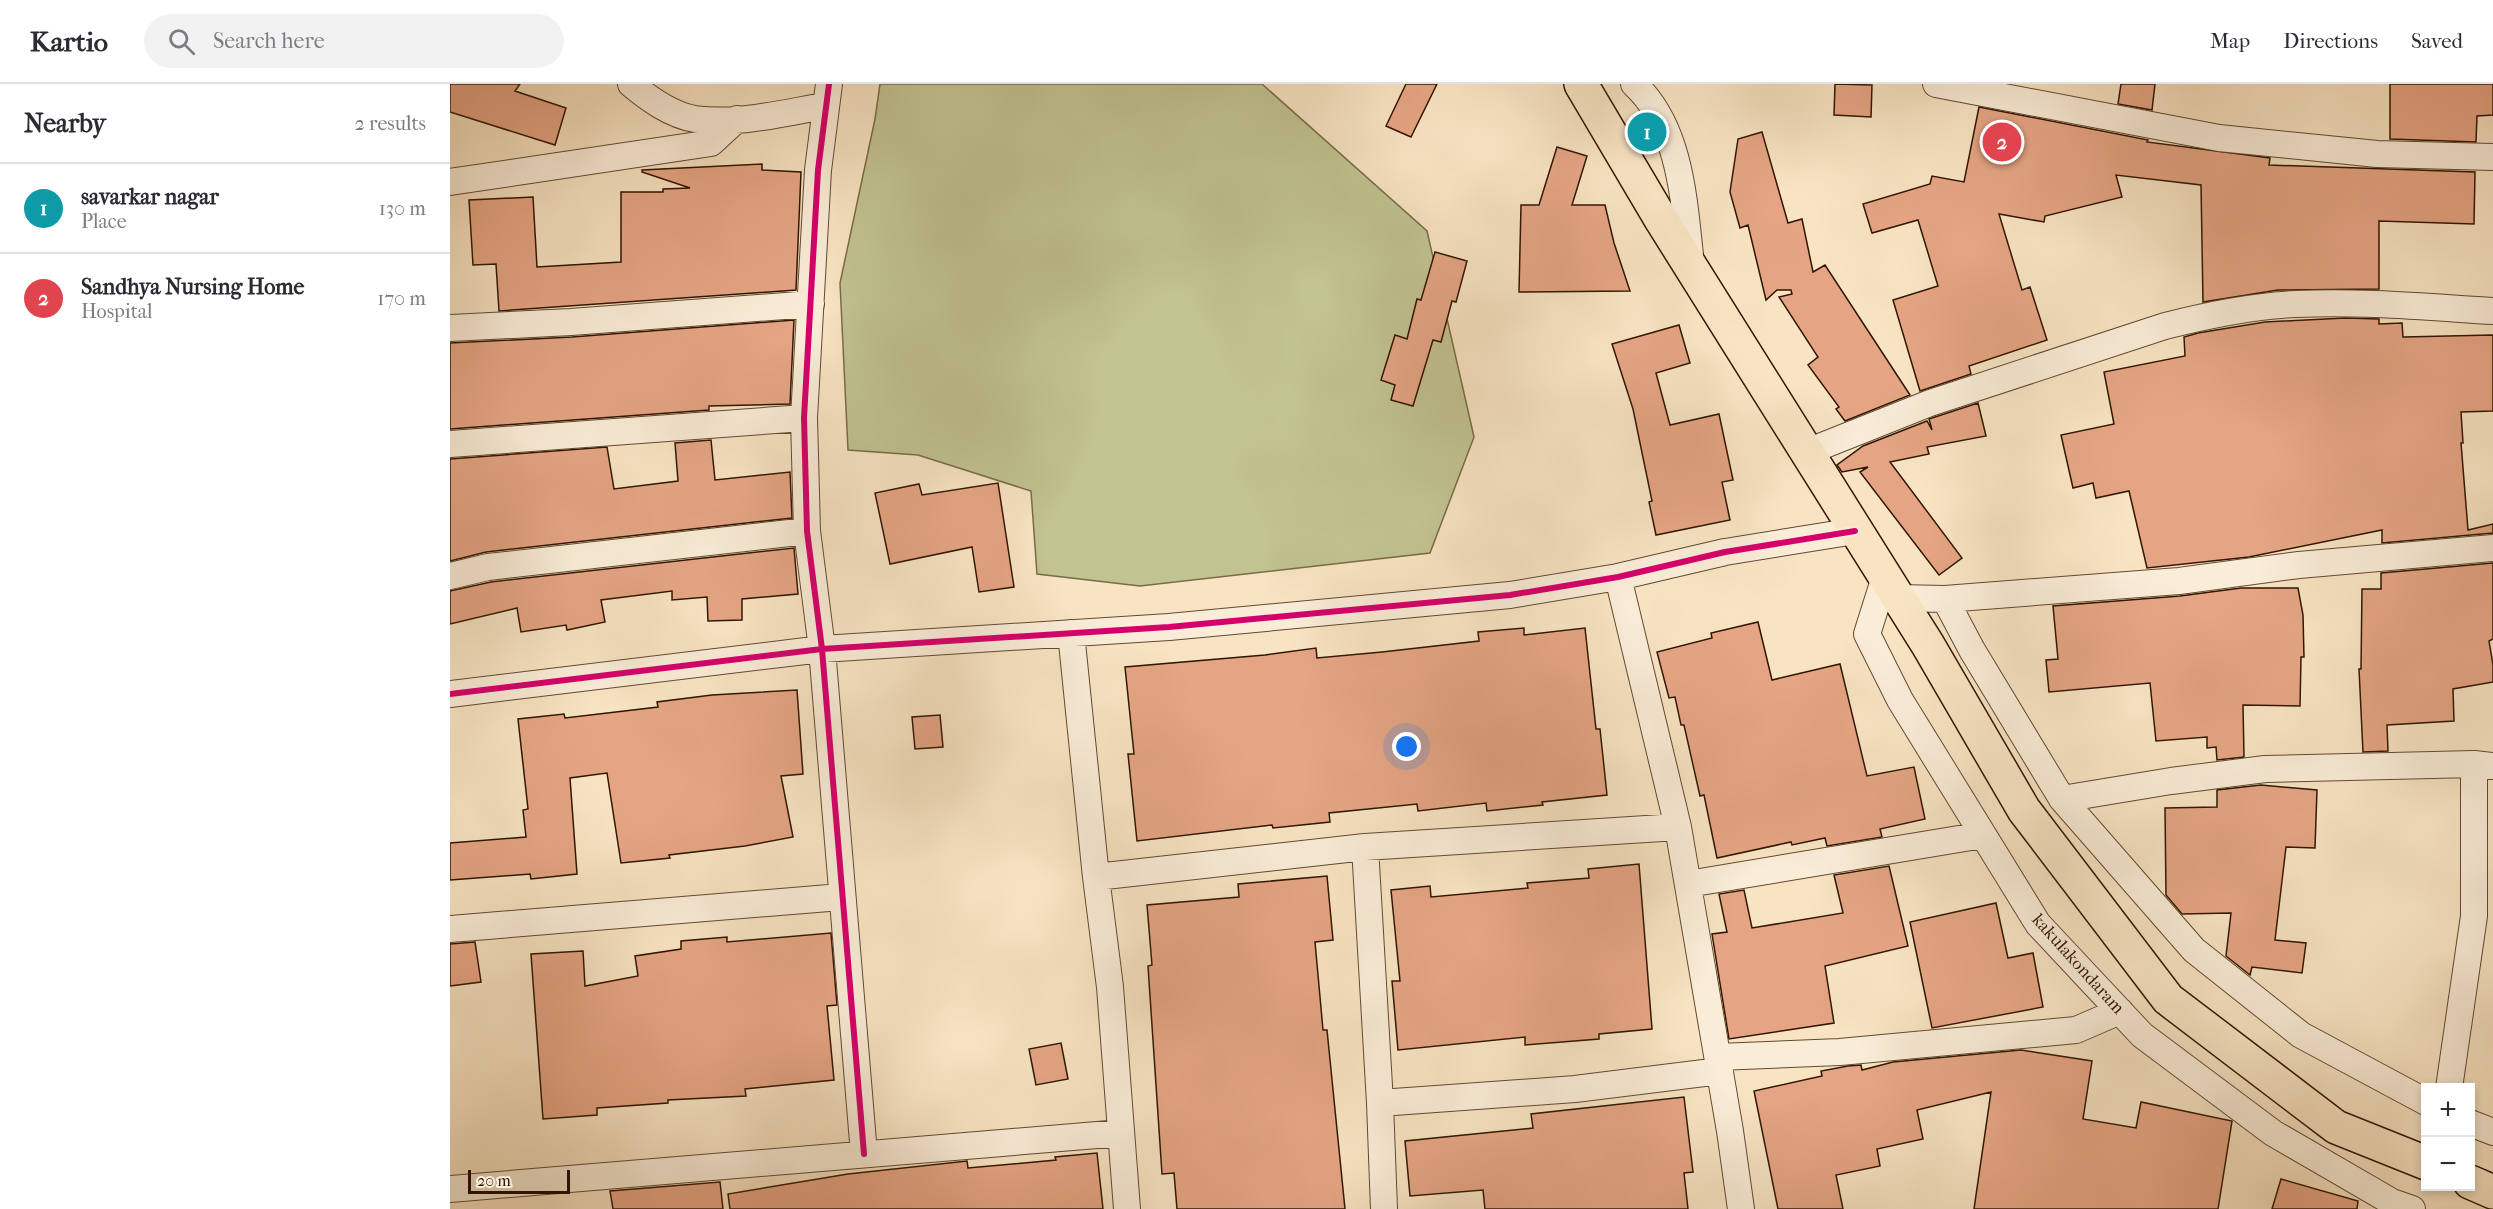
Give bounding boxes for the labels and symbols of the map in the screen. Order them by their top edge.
pin: 1 [1628,110,1666,154]
pin: 2 [1982,120,2022,164]
your location [1392,732,1421,761]
street label: kakulakondaram [2027,910,2129,1019]
scale bar [468,1167,570,1194]

